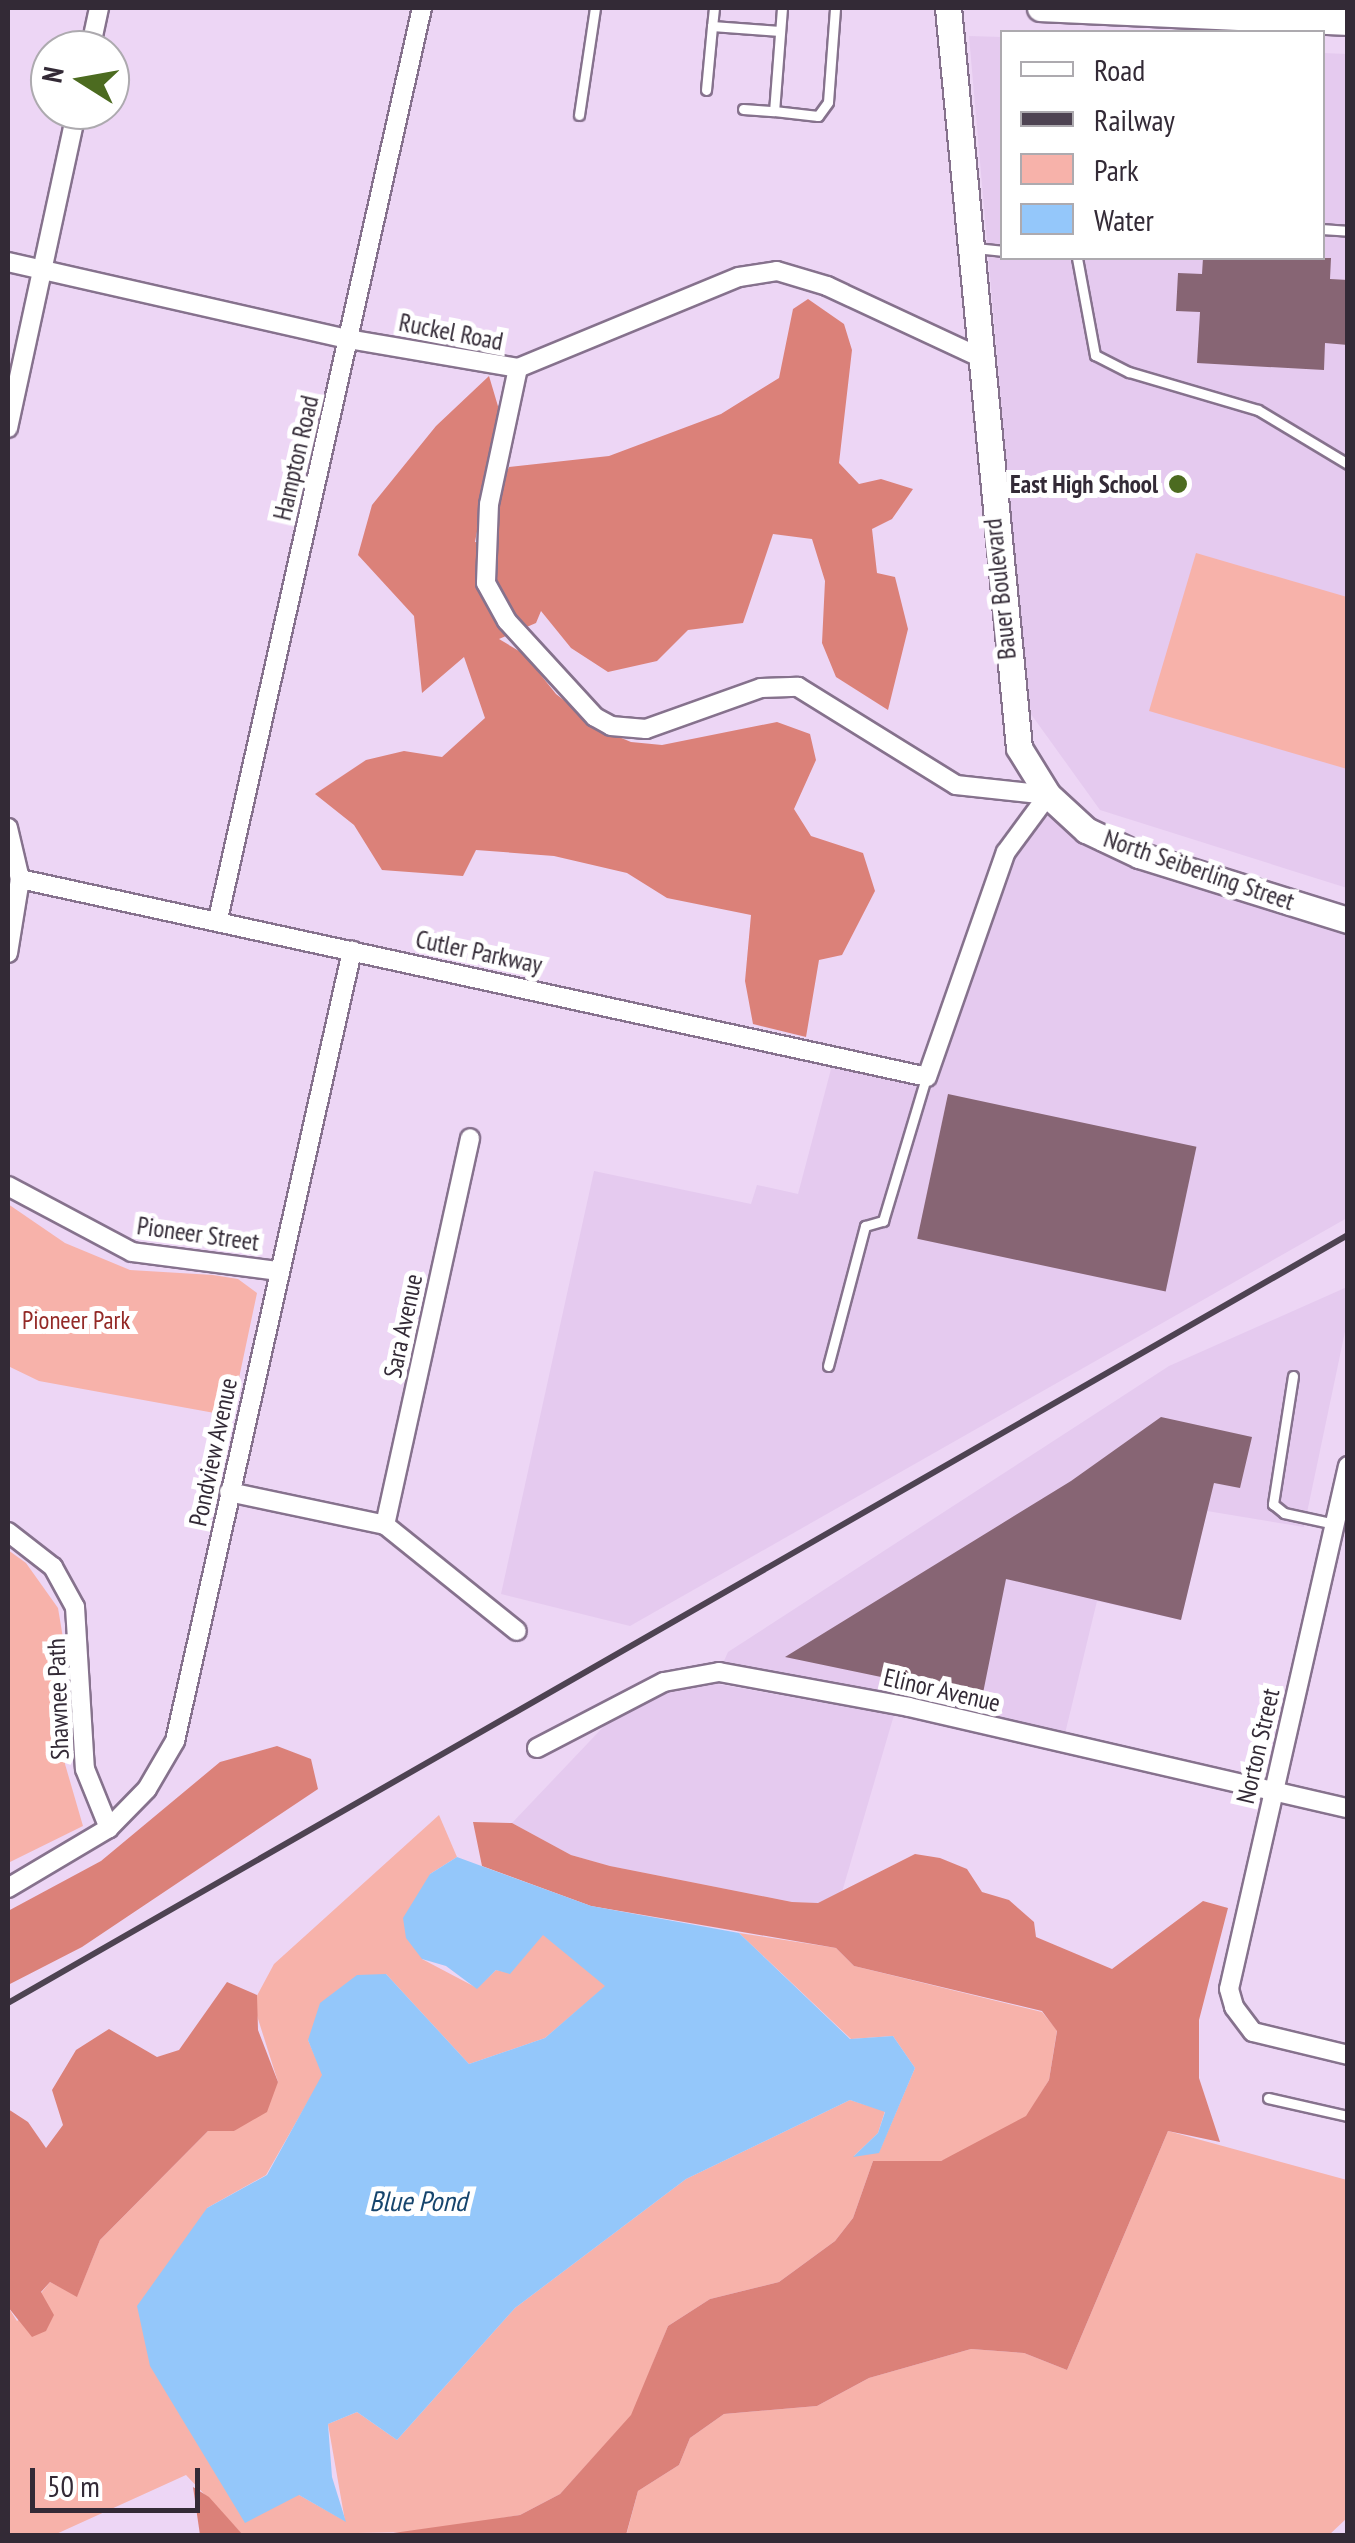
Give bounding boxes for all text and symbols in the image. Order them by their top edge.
north arrow [30,30,130,130]
legend [1000,30,1325,260]
text: Road [1094,50,1145,89]
text: N [32,64,72,86]
text: Railway [1094,100,1175,139]
text: Park [1094,150,1139,189]
text: Water [1094,200,1154,239]
street label: Ruckel Road [396,307,506,357]
street label: Hampton Road [267,393,325,523]
place label: East High School [1010,469,1158,499]
marker: East High School [1167,473,1189,495]
street label: Bauer Boulevard [978,517,1022,661]
street label: North Seiberling Street [1100,823,1298,917]
street label: Cutler Parkway [413,924,545,980]
street label: Pioneer Street [135,1211,261,1257]
street label: Sara Avenue [377,1271,429,1381]
park label: Pioneer Park [22,1305,130,1335]
street label: Pondview Avenue [183,1375,243,1529]
street label: Shawnee Path [41,1638,75,1760]
street label: Elinor Avenue [881,1662,1003,1718]
street label: Norton Street [1230,1686,1286,1806]
water label: Blue Pond [369,2184,467,2218]
scale bar [35,2448,205,2510]
text: 50 m [47,2466,100,2505]

